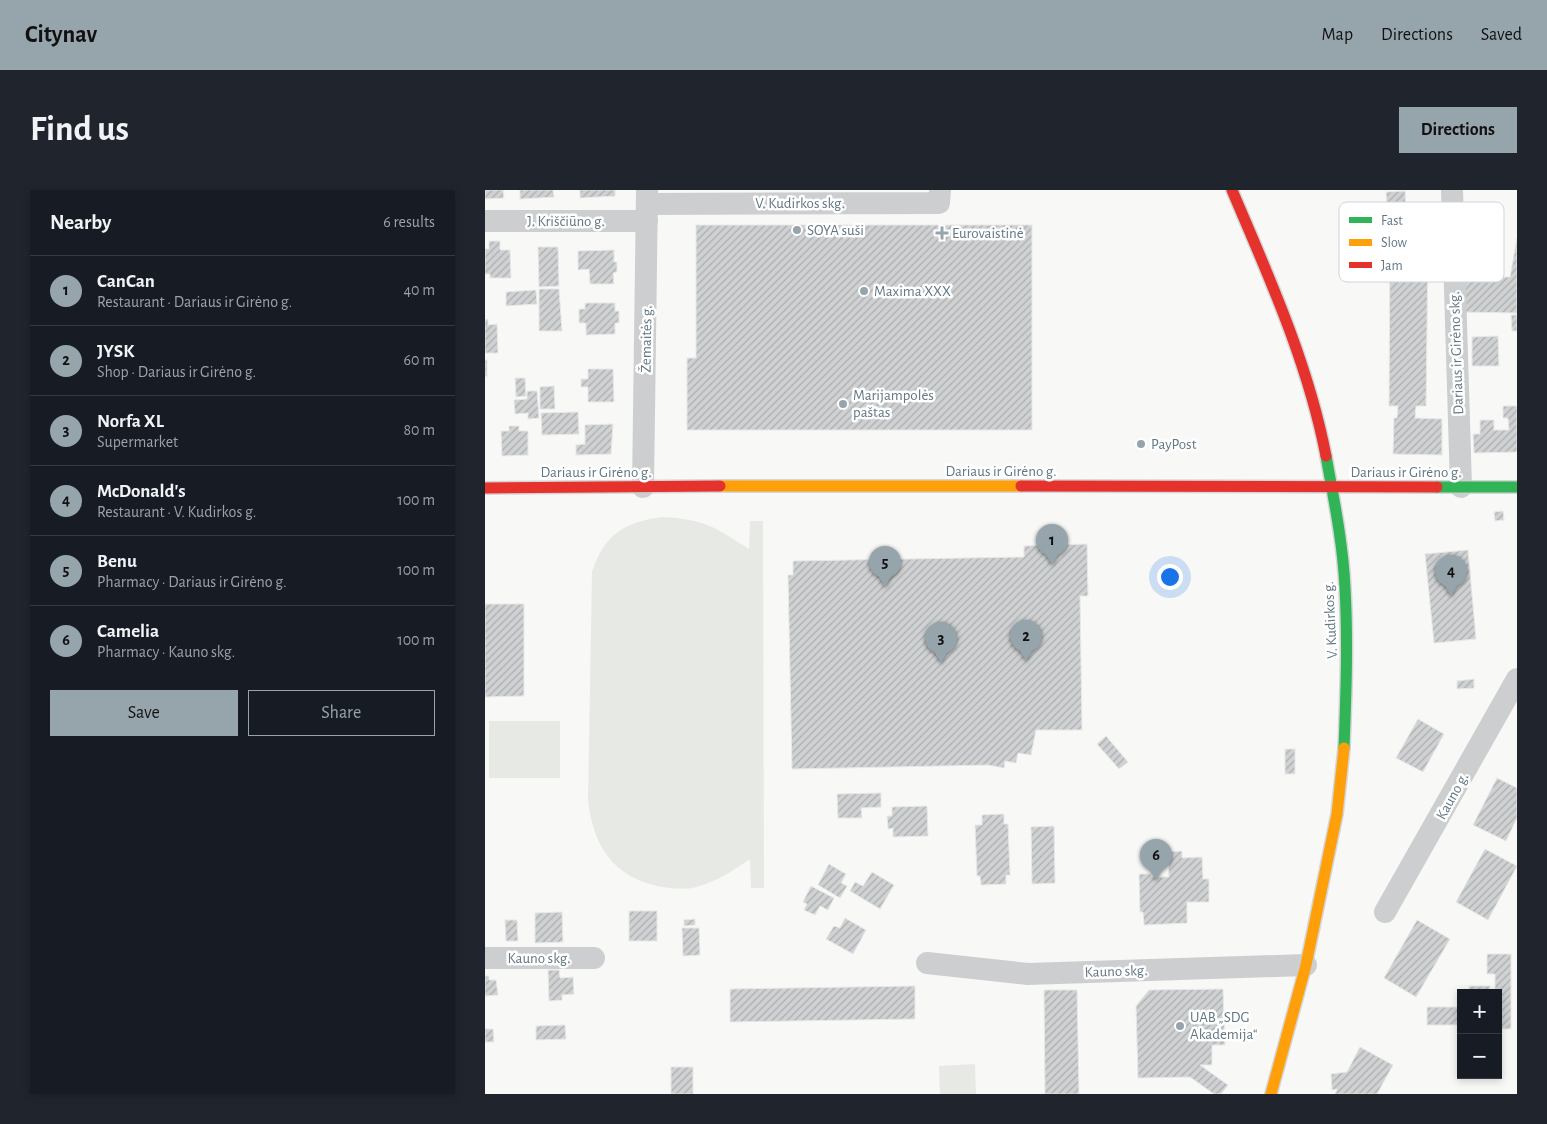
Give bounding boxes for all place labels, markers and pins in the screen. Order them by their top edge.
place label: SOYA suši [807,223,864,238]
marker: SOYA suši [791,224,803,236]
place label: Eurovaistinė [952,226,1024,241]
marker: Eurovaistinė [936,227,948,239]
place label: Maxima XXX [874,284,951,299]
marker: Maxima XXX [858,285,870,297]
place label: Marijampolės paštas [853,388,934,420]
marker: Marijampolės paštas [837,398,849,410]
place label: PayPost [1151,437,1197,452]
marker: PayPost [1135,438,1147,450]
pin: 1 [1036,524,1068,565]
pin: 5 [869,546,901,587]
pin: 4 [1435,555,1467,596]
pin: 2 [1010,620,1042,661]
pin: 3 [925,622,957,663]
pin: 6 [1140,839,1172,880]
place label: UAB „SDG Akademija“ [1190,1010,1258,1042]
marker: UAB „SDG Akademija“ [1174,1020,1186,1032]

